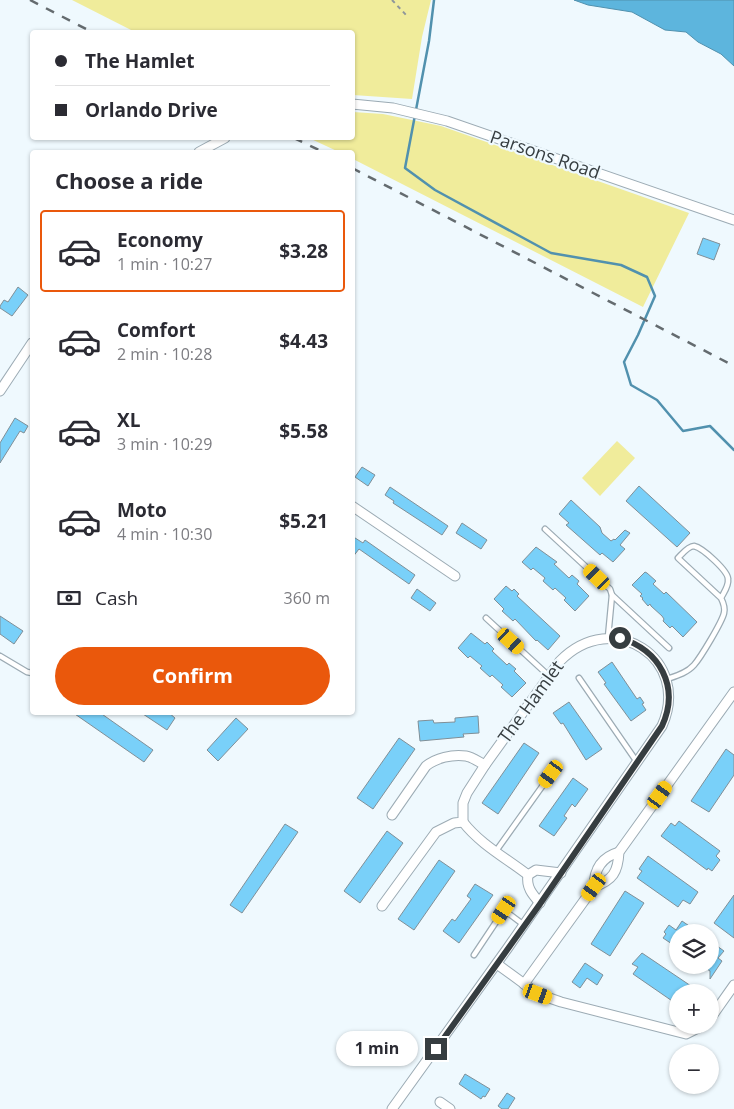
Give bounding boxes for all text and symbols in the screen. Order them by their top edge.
text: The Hamlet [85,48,195,74]
text: Orlando Drive [85,97,218,123]
street label: Parsons Road [487,124,604,184]
text: Choose a ride [55,165,203,195]
text: Economy [117,227,203,253]
icon: car [57,229,102,274]
text: $3.28 [279,238,328,264]
text: 1 min · 10:27 [117,253,212,275]
text: Comfort [117,317,196,343]
icon: car [57,319,102,364]
text: $4.43 [279,328,328,354]
text: 2 min · 10:28 [117,343,212,365]
text: XL [117,407,140,433]
icon: car [57,409,102,454]
text: $5.58 [279,418,328,444]
text: 3 min · 10:29 [117,433,212,455]
text: Moto [117,497,167,523]
icon: car [57,499,102,544]
text: $5.21 [279,508,328,534]
text: 4 min · 10:30 [117,523,212,545]
car [580,561,613,593]
icon: cash [55,584,83,612]
text: Cash [95,585,138,611]
text: 360 m [284,587,330,609]
car [494,625,527,657]
route start [609,627,631,649]
button: Confirm [55,647,330,705]
street label: The Hamlet [492,655,568,748]
car [536,757,565,791]
car [645,778,674,812]
car [579,870,608,904]
car [489,893,518,927]
map controls [669,924,719,1094]
button: layers [669,924,719,974]
car [521,982,554,1006]
button: + [669,984,719,1034]
callout: 1 min [336,1032,418,1066]
text: 1 min [355,1037,399,1059]
route end [425,1038,447,1060]
button: − [669,1044,719,1094]

